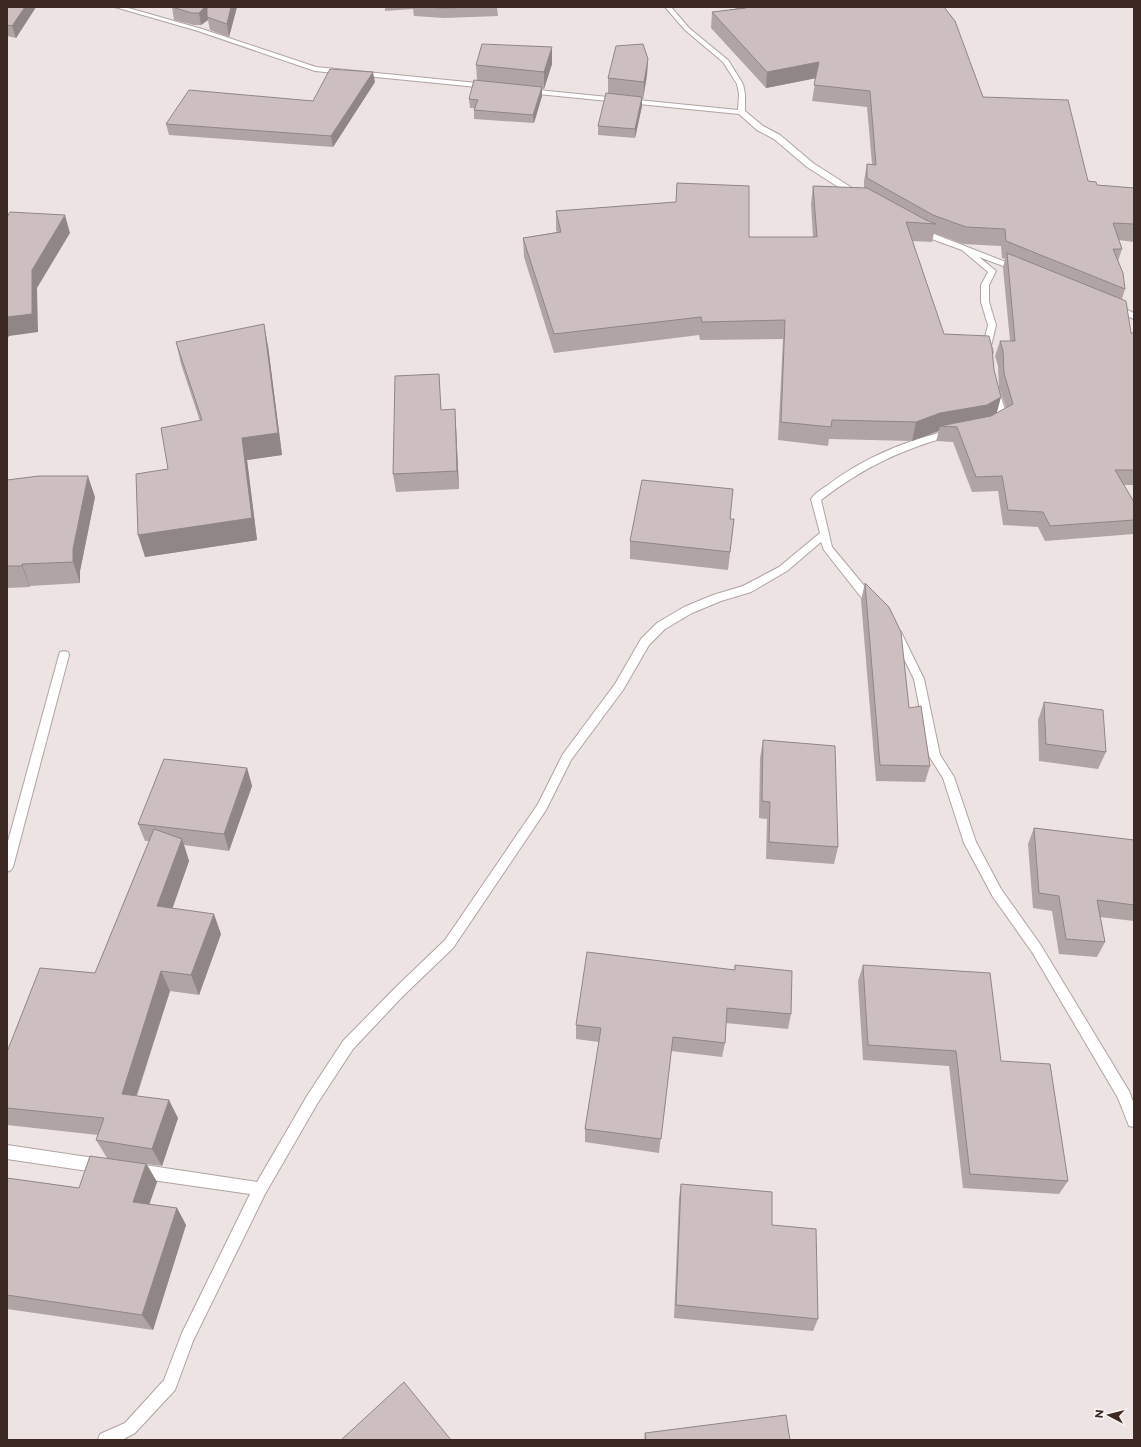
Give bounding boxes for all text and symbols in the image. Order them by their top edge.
north arrow [1089,1395,1129,1435]
text: N [1092,1409,1107,1419]

